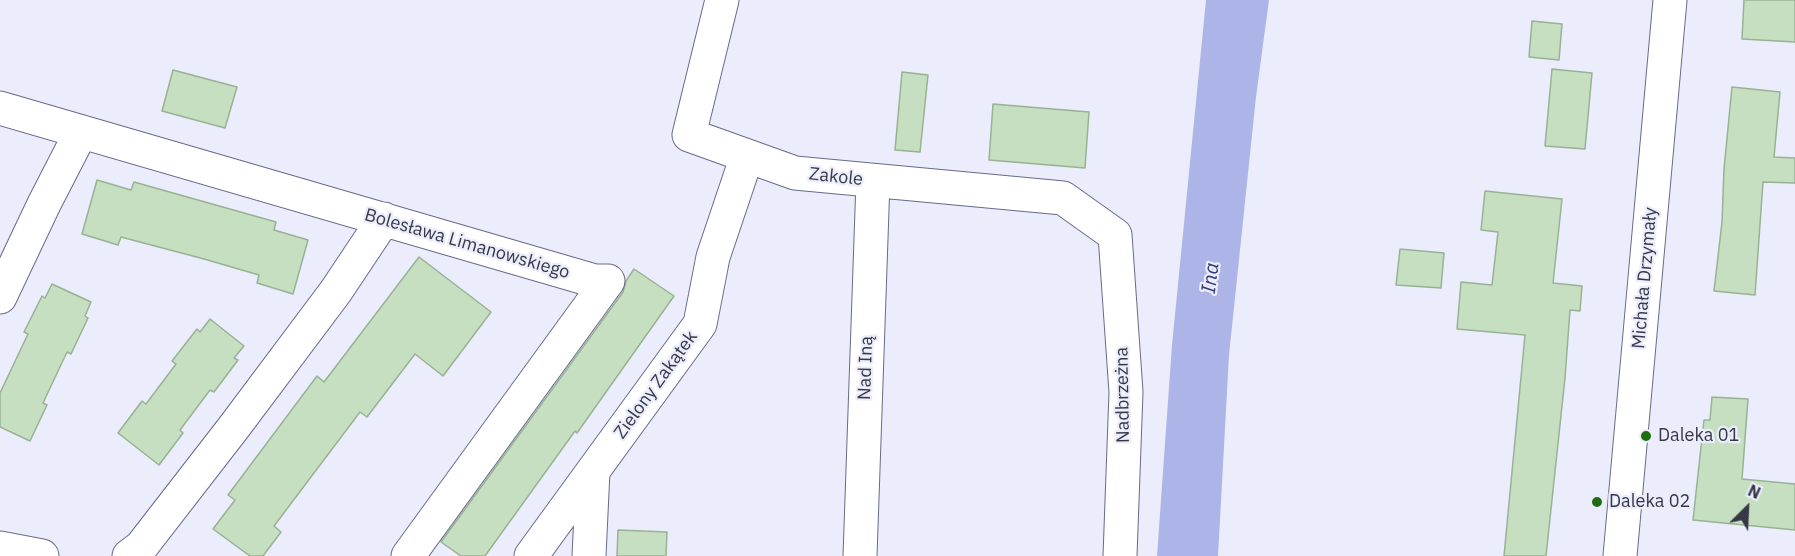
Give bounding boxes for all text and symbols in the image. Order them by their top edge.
street label: Zakole [808,163,864,191]
street label: Bolesława Limanowskiego [362,204,572,284]
street label: Michała Drzymały [1628,206,1662,350]
water label: Ina [1197,261,1225,295]
street label: Zielony Zakątek [610,327,702,443]
street label: Nad Iną [854,336,878,400]
street label: Nadbrzeżna [1111,347,1135,443]
place label: Daleka 01 [1658,425,1739,447]
marker: Daleka 01 [1639,429,1653,443]
north arrow [1717,478,1777,538]
text: N [1745,480,1764,503]
place label: Daleka 02 [1609,491,1690,513]
marker: Daleka 02 [1590,495,1604,509]

